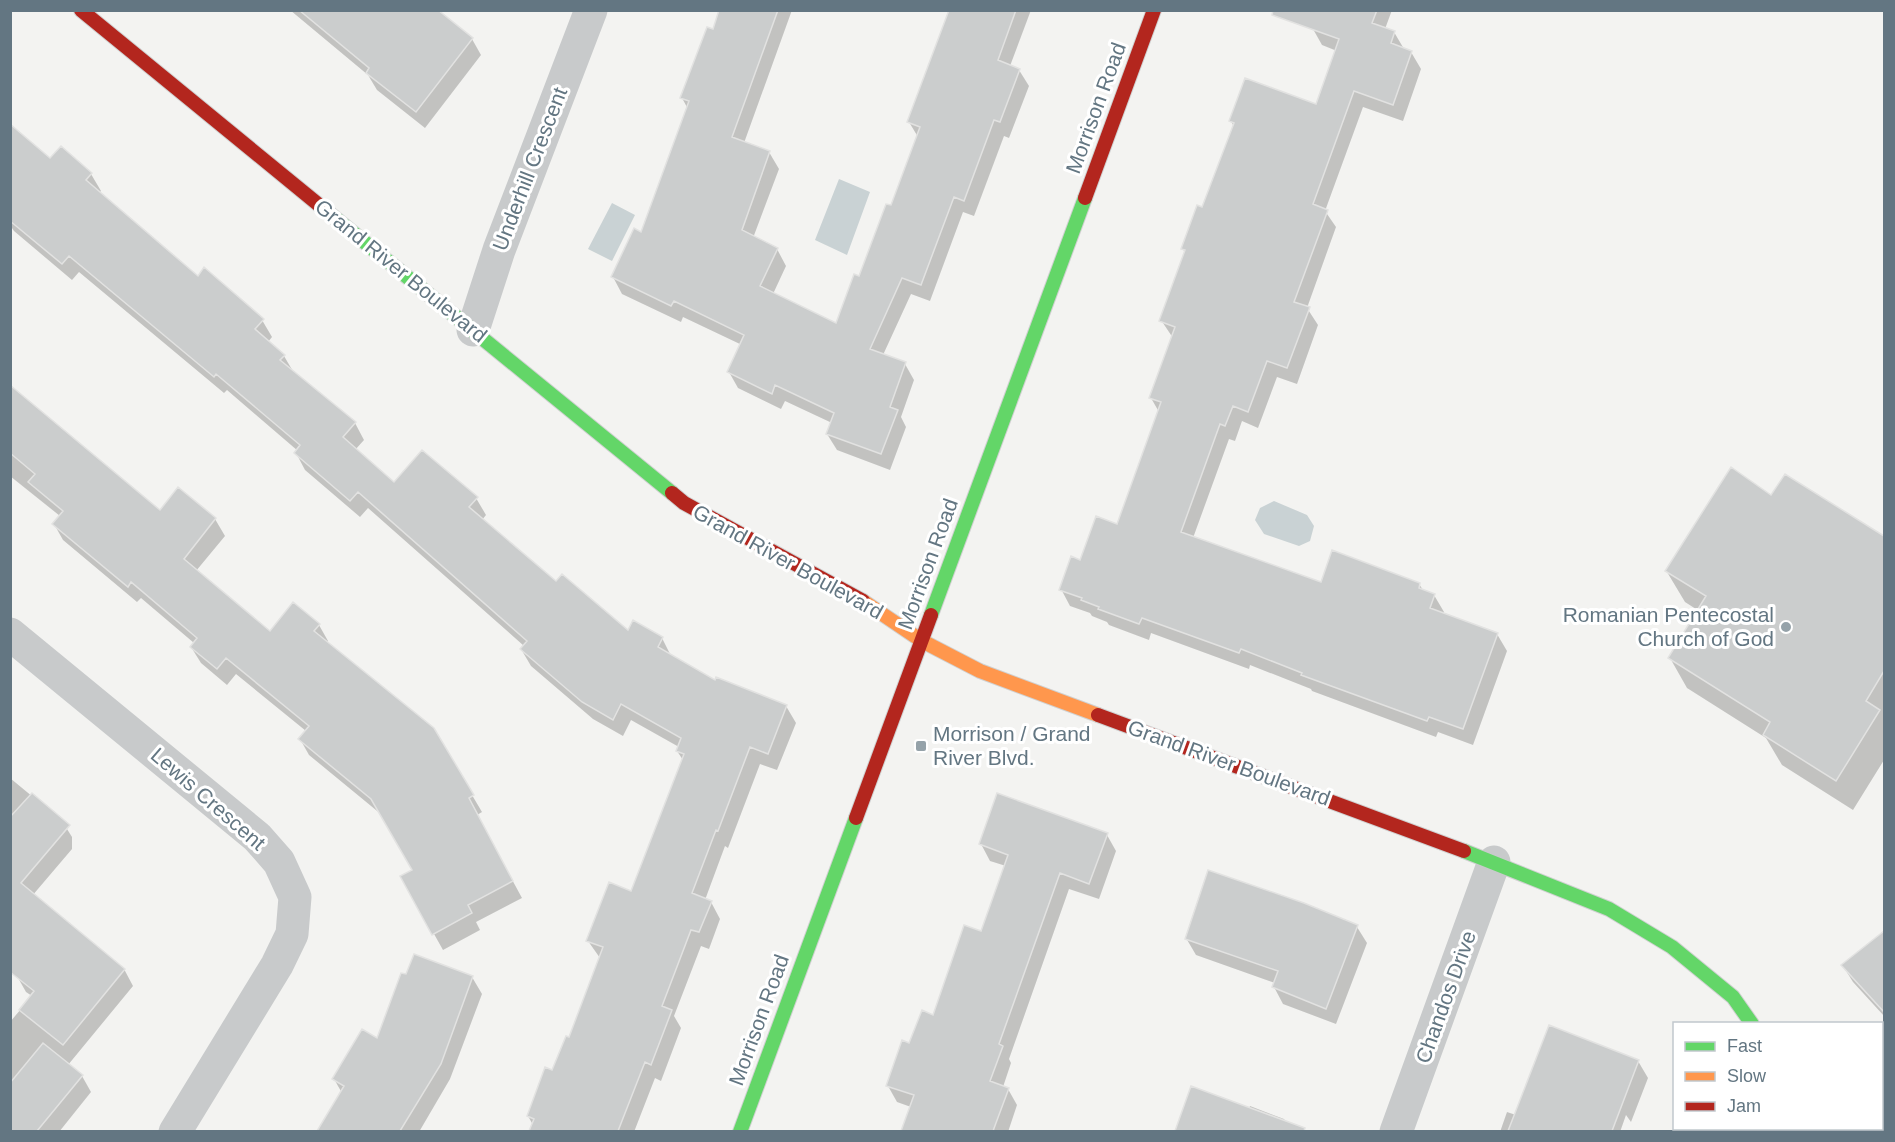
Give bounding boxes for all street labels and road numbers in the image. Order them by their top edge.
street label: Morrison Road [1061,39,1130,176]
street label: Underhill Crescent [488,84,571,254]
street label: Grand River Boulevard [311,194,492,347]
street label: Morrison Road [893,495,962,632]
street label: Grand River Boulevard [689,500,887,623]
street label: Grand River Boulevard [1125,715,1333,810]
street label: Lewis Crescent [147,743,270,854]
street label: Chandos Drive [1411,928,1480,1066]
street label: Morrison Road [724,951,793,1088]

